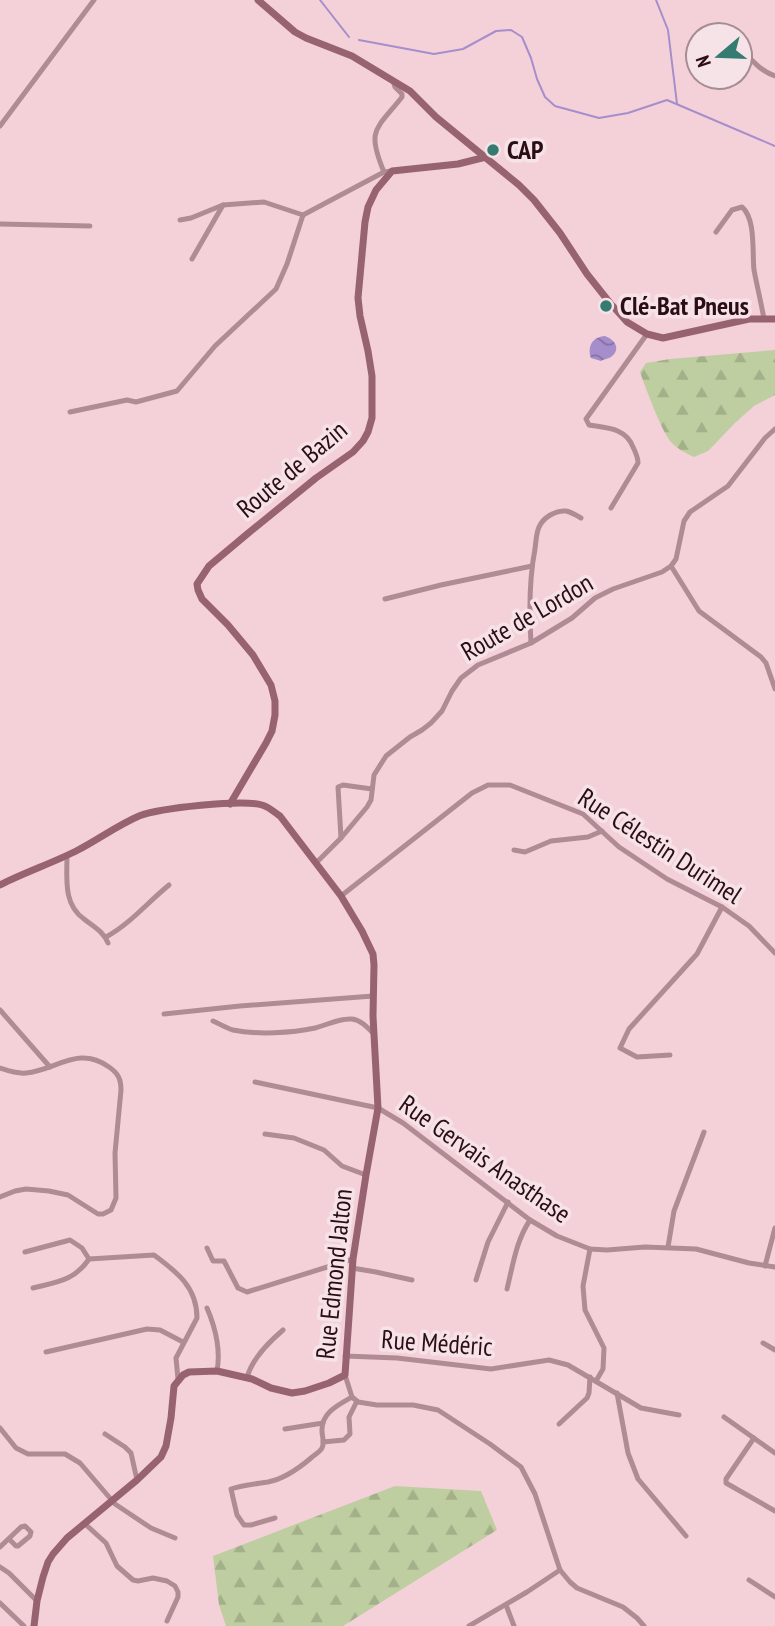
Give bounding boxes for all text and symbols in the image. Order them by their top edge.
north arrow [684,21,754,91]
text: N [690,53,716,70]
place label: CAP [507,133,543,166]
marker: CAP [485,142,501,158]
place label: Clé-Bat Pneus [620,289,749,322]
marker: Clé-Bat Pneus [598,298,614,314]
street label: Route de Bazin [230,413,354,524]
street label: Route de Lordon [455,566,598,668]
street label: Rue Célestin Durimel [572,780,748,911]
street label: Rue Gervais Anasthase [393,1087,577,1230]
street label: Rue Edmond Jalton [308,1187,359,1361]
street label: Rue Médéric [380,1322,494,1363]

